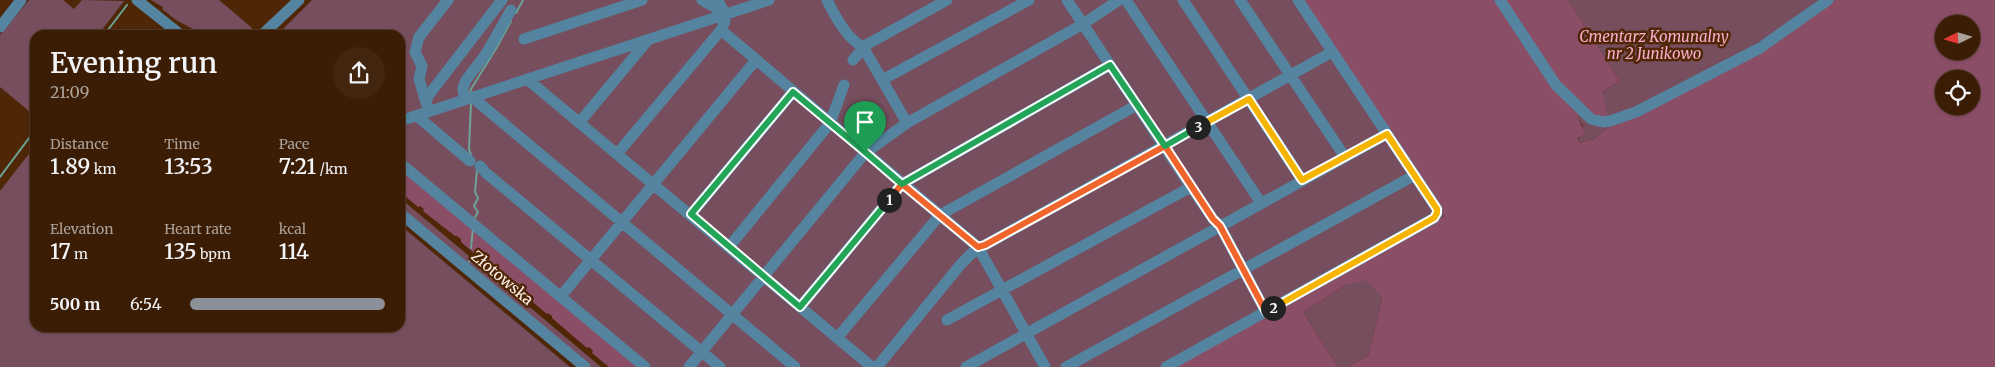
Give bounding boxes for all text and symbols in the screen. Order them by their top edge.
north arrow [1935,15,1980,60]
map controls [1935,15,1980,115]
park label: Cmentarz Komunalny nr 2 Junikowo [1579,27,1729,63]
text: Evening run [50,45,217,81]
button: share [333,47,385,99]
button: locate [1935,70,1980,115]
text: 21:09 [50,82,90,102]
pin [844,101,886,152]
icon: arrive [851,108,879,136]
pin: 3 [1186,114,1210,140]
text: 3 [1194,118,1203,136]
text: Distance [50,135,109,153]
text: Time [164,135,200,153]
text: Pace [279,135,309,153]
text: 1.89 [50,153,90,180]
text: 13:53 [164,153,213,180]
text: 7:21 [279,153,316,180]
text: km [90,160,116,178]
text: /km [316,160,348,178]
pin: 1 [876,188,902,212]
text: 1 [886,191,893,209]
text: Elevation [50,220,114,238]
text: Heart rate [164,220,231,238]
text: kcal [279,220,306,238]
text: 17 [50,238,71,265]
text: 135 [164,238,197,265]
text: 114 [279,238,309,265]
text: m [71,245,88,263]
text: bpm [197,245,231,263]
street label: Złotowska [467,246,537,309]
text: 500 m [50,294,100,314]
text: 6:54 [130,294,162,314]
pin: 2 [1260,296,1286,320]
text: 2 [1269,299,1278,317]

